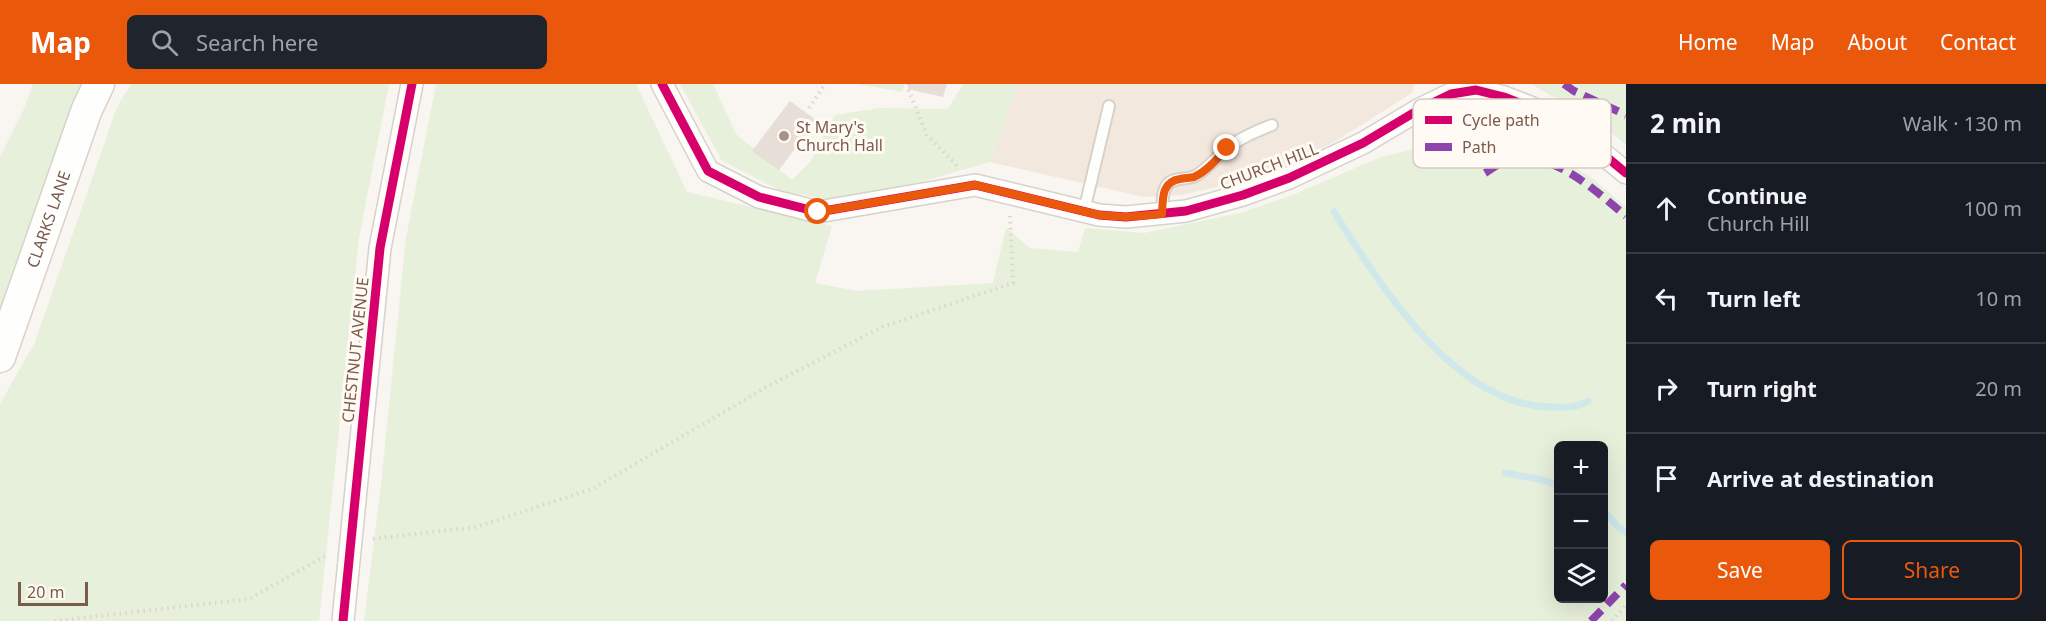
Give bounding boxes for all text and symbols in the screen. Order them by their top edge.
search box [127,15,547,69]
text: Map [30,23,91,61]
icon: search [148,26,181,59]
text: Search here [196,27,318,57]
text: Home [1678,28,1738,56]
text: Map [1771,28,1814,56]
text: About [1847,28,1907,56]
text: Contact [1940,28,2016,56]
legend [1413,99,1611,168]
text: 2 min [1650,105,1722,141]
text: Cycle path [1462,109,1540,131]
text: Walk · 130 m [1903,110,2022,137]
place label: St Mary's Church Hall [796,116,883,156]
marker: St Mary's Church Hall [777,129,791,143]
route end [1213,134,1239,160]
text: Path [1462,136,1496,158]
street label: CHURCH HILL [1217,137,1321,195]
street label: CLARKS LANE [21,168,75,271]
text: Continue [1707,180,1807,210]
icon: ahead [1650,192,1683,225]
text: 100 m [1964,195,2022,222]
route start [804,198,830,224]
text: Church Hill [1707,210,1810,237]
street label: CHESTNUT AVENUE [336,276,374,424]
icon: left [1650,282,1683,315]
text: Turn left [1707,283,1801,313]
text: 10 m [1975,285,2022,312]
icon: right [1650,372,1683,405]
text: Turn right [1707,373,1817,403]
text: 20 m [1975,375,2022,402]
map controls [1554,441,1608,603]
button: + [1554,441,1608,495]
icon: arrive [1650,462,1683,495]
text: Arrive at destination [1707,463,1934,493]
button: − [1554,495,1608,549]
button: Save [1650,540,1830,600]
button: Share [1842,540,2022,600]
button: layers [1554,549,1608,603]
scale bar [18,579,88,606]
text: 20 m [27,581,64,603]

